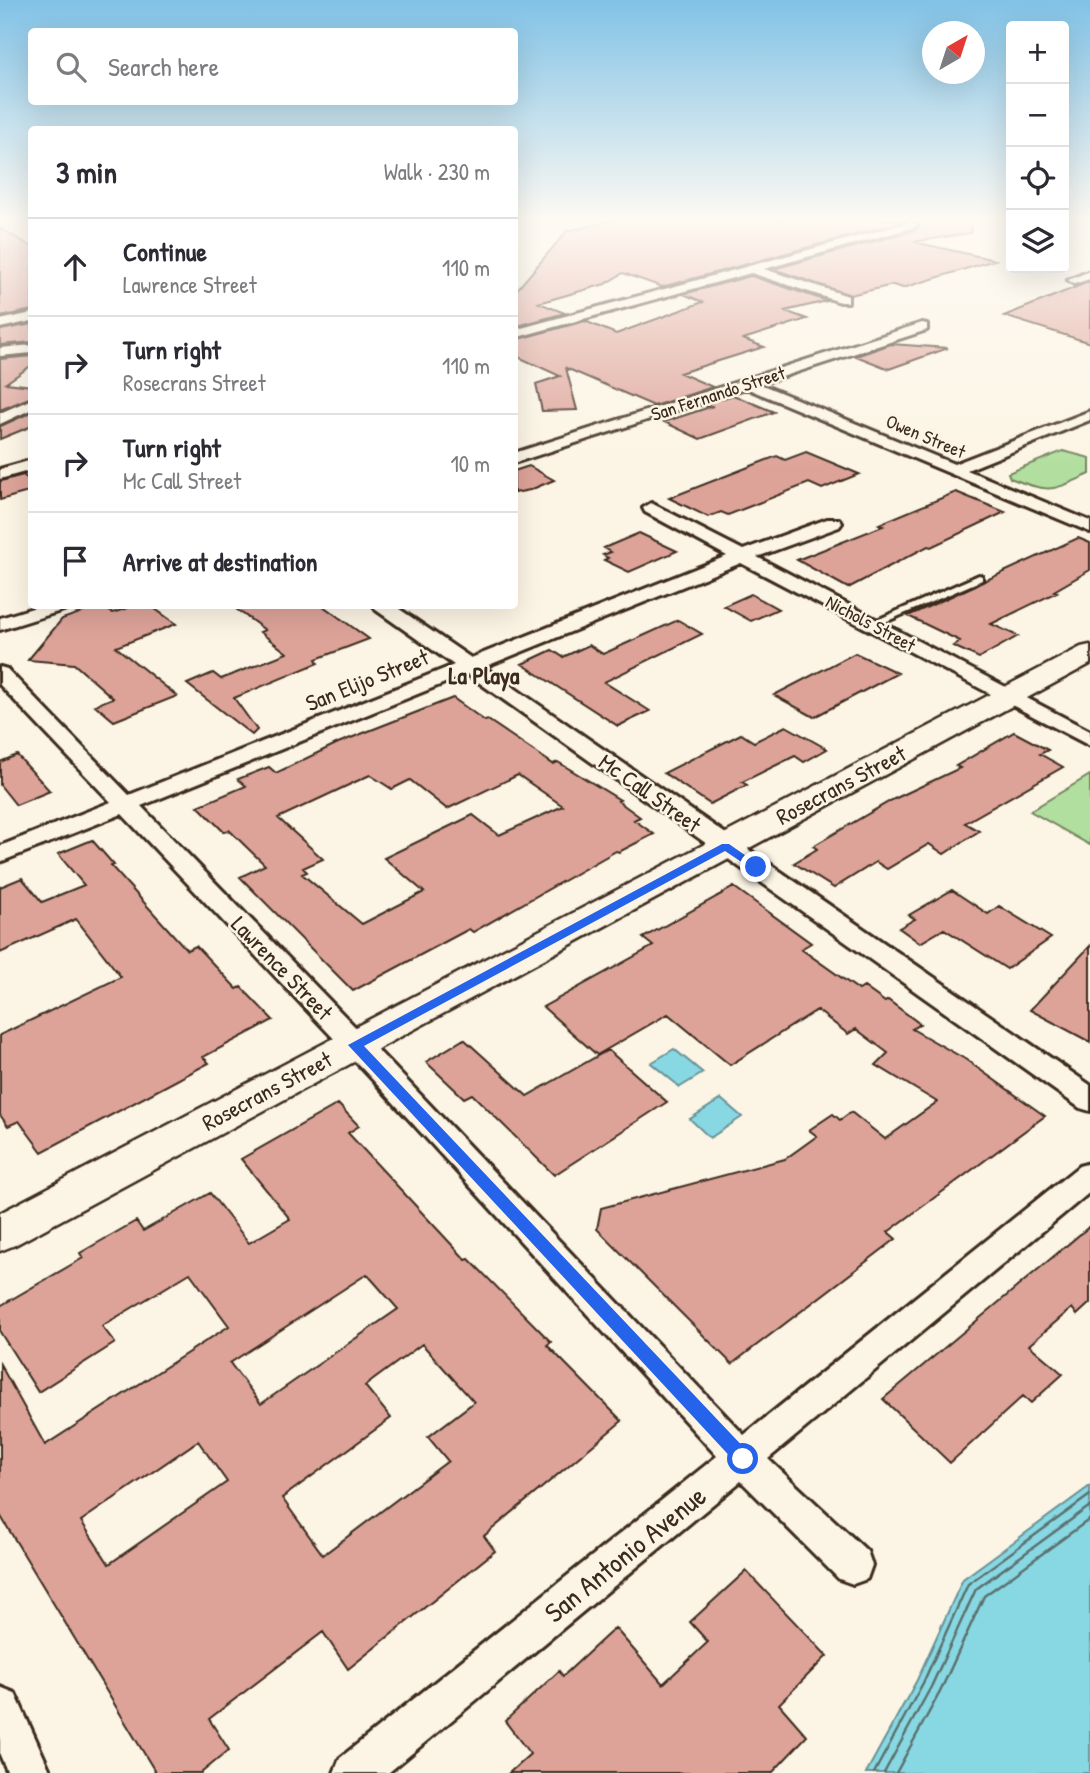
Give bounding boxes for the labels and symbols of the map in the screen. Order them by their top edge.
north arrow [922,21,985,84]
street label: San Fernando Street [648,359,789,427]
street label: Owen Street [882,408,970,465]
street label: Nichols Street [821,588,921,658]
street label: San Elijo Street [301,640,434,718]
district label: La Playa [449,659,520,692]
street label: Rosecrans Street [771,737,912,832]
street label: Mc Call Street [593,746,709,840]
route end [740,851,771,882]
street label: Lawrence Street [225,909,341,1027]
street label: Rosecrans Street [197,1043,338,1138]
route start [727,1443,758,1474]
street label: San Antonio Avenue [536,1477,714,1631]

